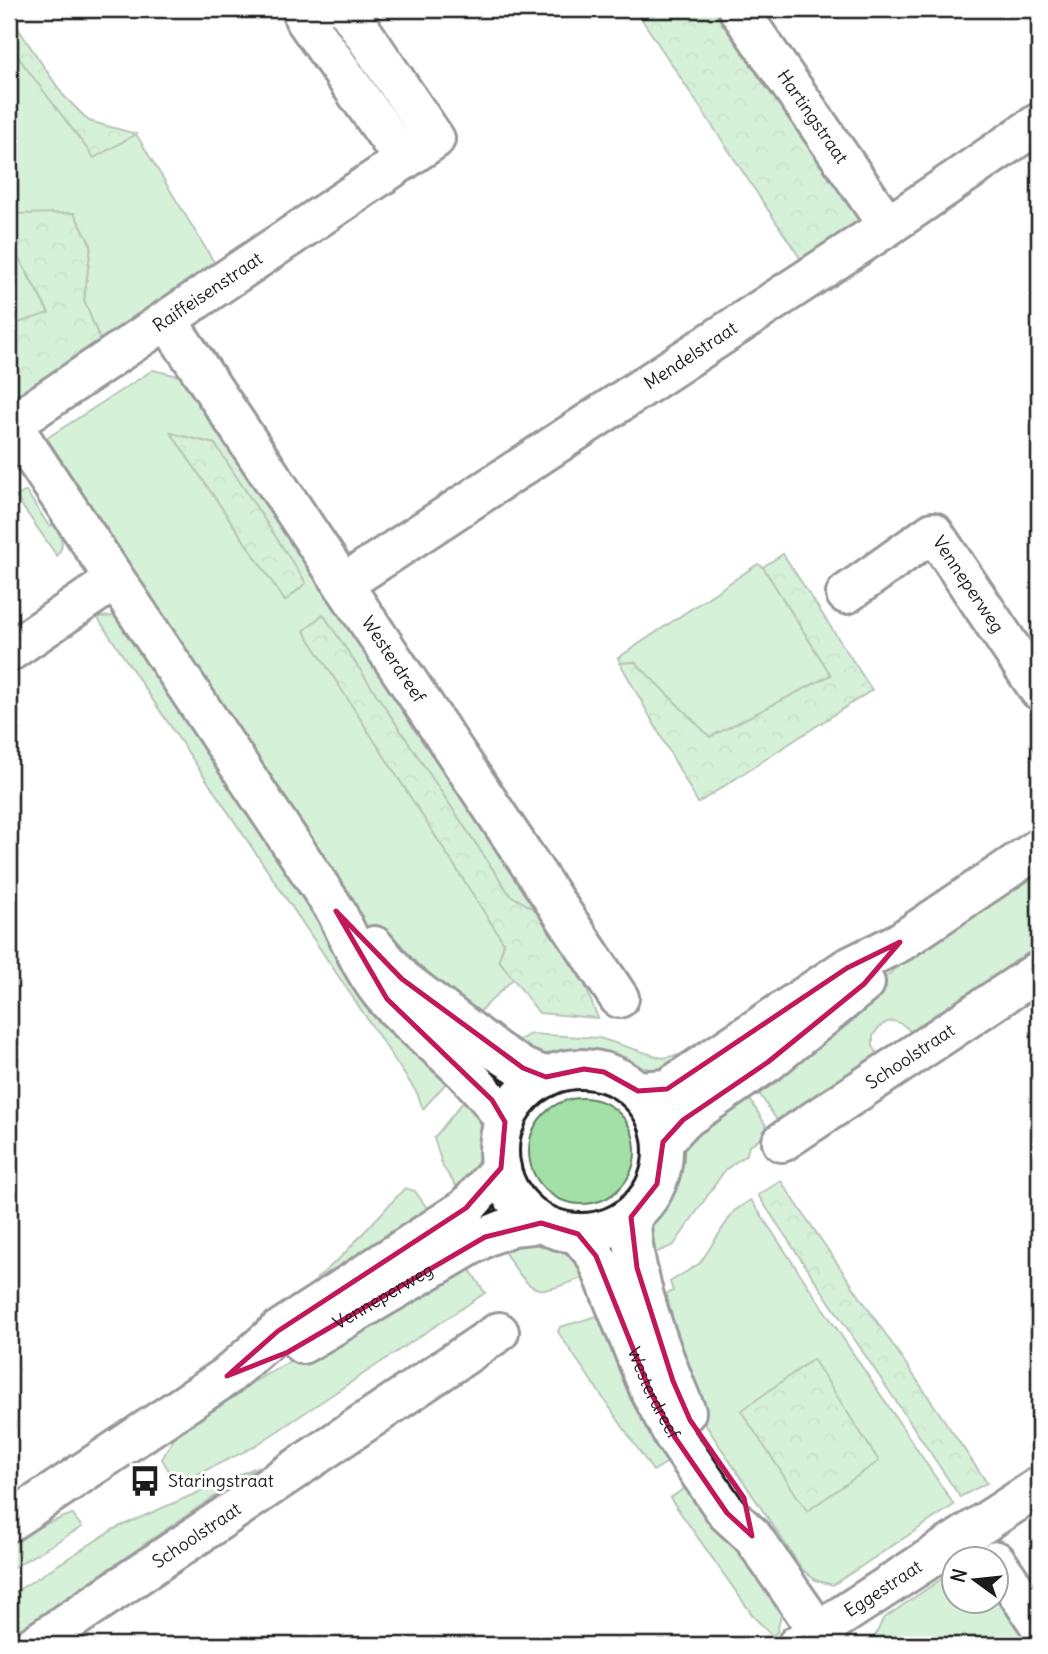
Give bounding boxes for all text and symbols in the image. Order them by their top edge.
street label: Hartingstraat [772,65,853,168]
street label: Raiffeisenstraat [148,247,267,337]
street label: Mendelstraat [639,316,741,394]
street label: Venneperweg [928,531,1009,637]
street label: Westerdreef [357,612,431,708]
street label: Schoolstraat [861,1018,959,1094]
street label: Venneperweg [329,1258,437,1334]
street label: Westerdreef [623,1344,686,1444]
bus stop icon: Staringstraat [128,1464,162,1498]
place label: Staringstraat [168,1469,274,1492]
street label: Schoolstraat [148,1497,245,1573]
north arrow [940,1546,1010,1616]
street label: Eggestraat [840,1555,926,1622]
text: N [945,1566,972,1585]

